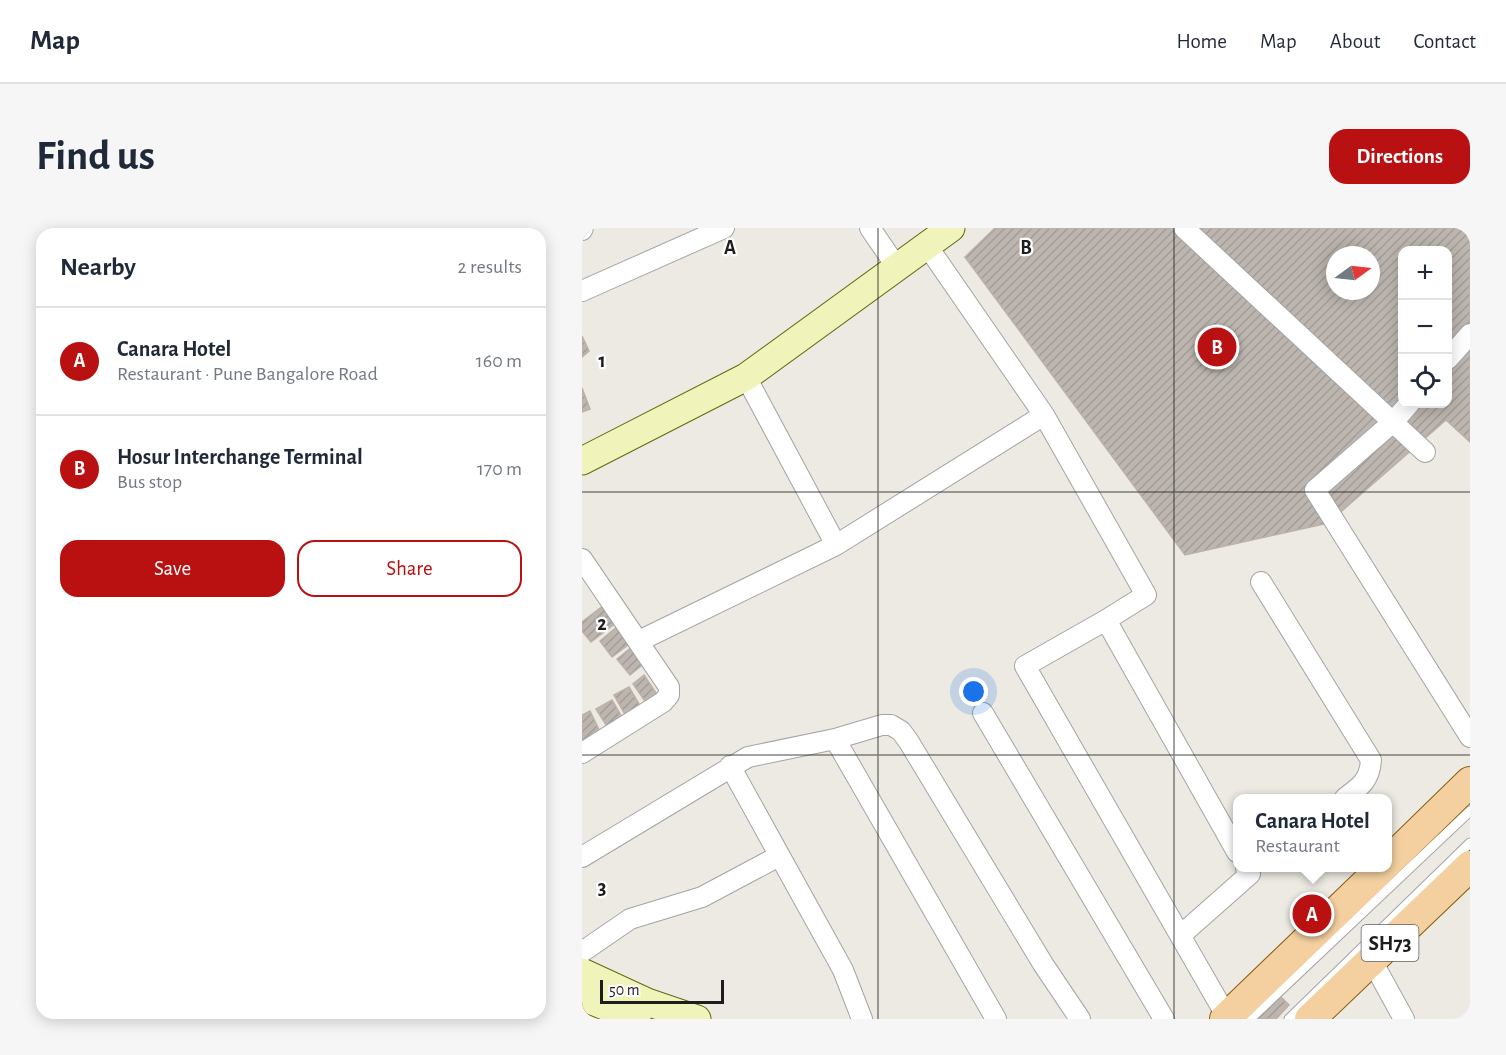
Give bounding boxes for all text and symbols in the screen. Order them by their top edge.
text: Map [30,27,80,55]
text: Home [1176,31,1227,52]
text: Map [1260,31,1297,52]
text: About [1330,31,1380,52]
text: Contact [1413,31,1476,52]
button: Directions [1329,129,1470,184]
text: Find us [36,135,155,177]
text: A [724,238,736,258]
text: B [1020,238,1032,258]
north arrow [1326,246,1380,300]
map controls [1398,246,1452,408]
button: + [1398,246,1452,300]
text: Nearby [60,254,136,280]
text: 2 results [458,257,522,277]
button: − [1398,300,1452,354]
pin: B [1198,324,1236,370]
text: Canara Hotel [117,338,231,360]
text: A [74,351,86,371]
text: 160 m [476,351,522,371]
text: 1 [598,351,606,371]
button: locate [1398,354,1452,408]
text: Restaurant · Pune Bangalore Road [117,364,378,384]
text: Hosur Interchange Terminal [117,446,363,468]
text: B [74,459,85,479]
text: 170 m [477,459,522,479]
text: Bus stop [117,472,182,492]
button: Save [60,540,285,597]
button: Share [297,540,522,597]
text: 2 [597,614,607,634]
your location [959,677,988,706]
popup [1233,794,1392,872]
text: Canara Hotel [1255,810,1370,832]
text: Restaurant [1255,836,1340,856]
text: 3 [598,878,606,898]
pin: A [1292,892,1332,936]
road number: SH73 [1362,925,1418,961]
scale bar [600,977,724,1004]
text: 50 m [609,982,640,998]

